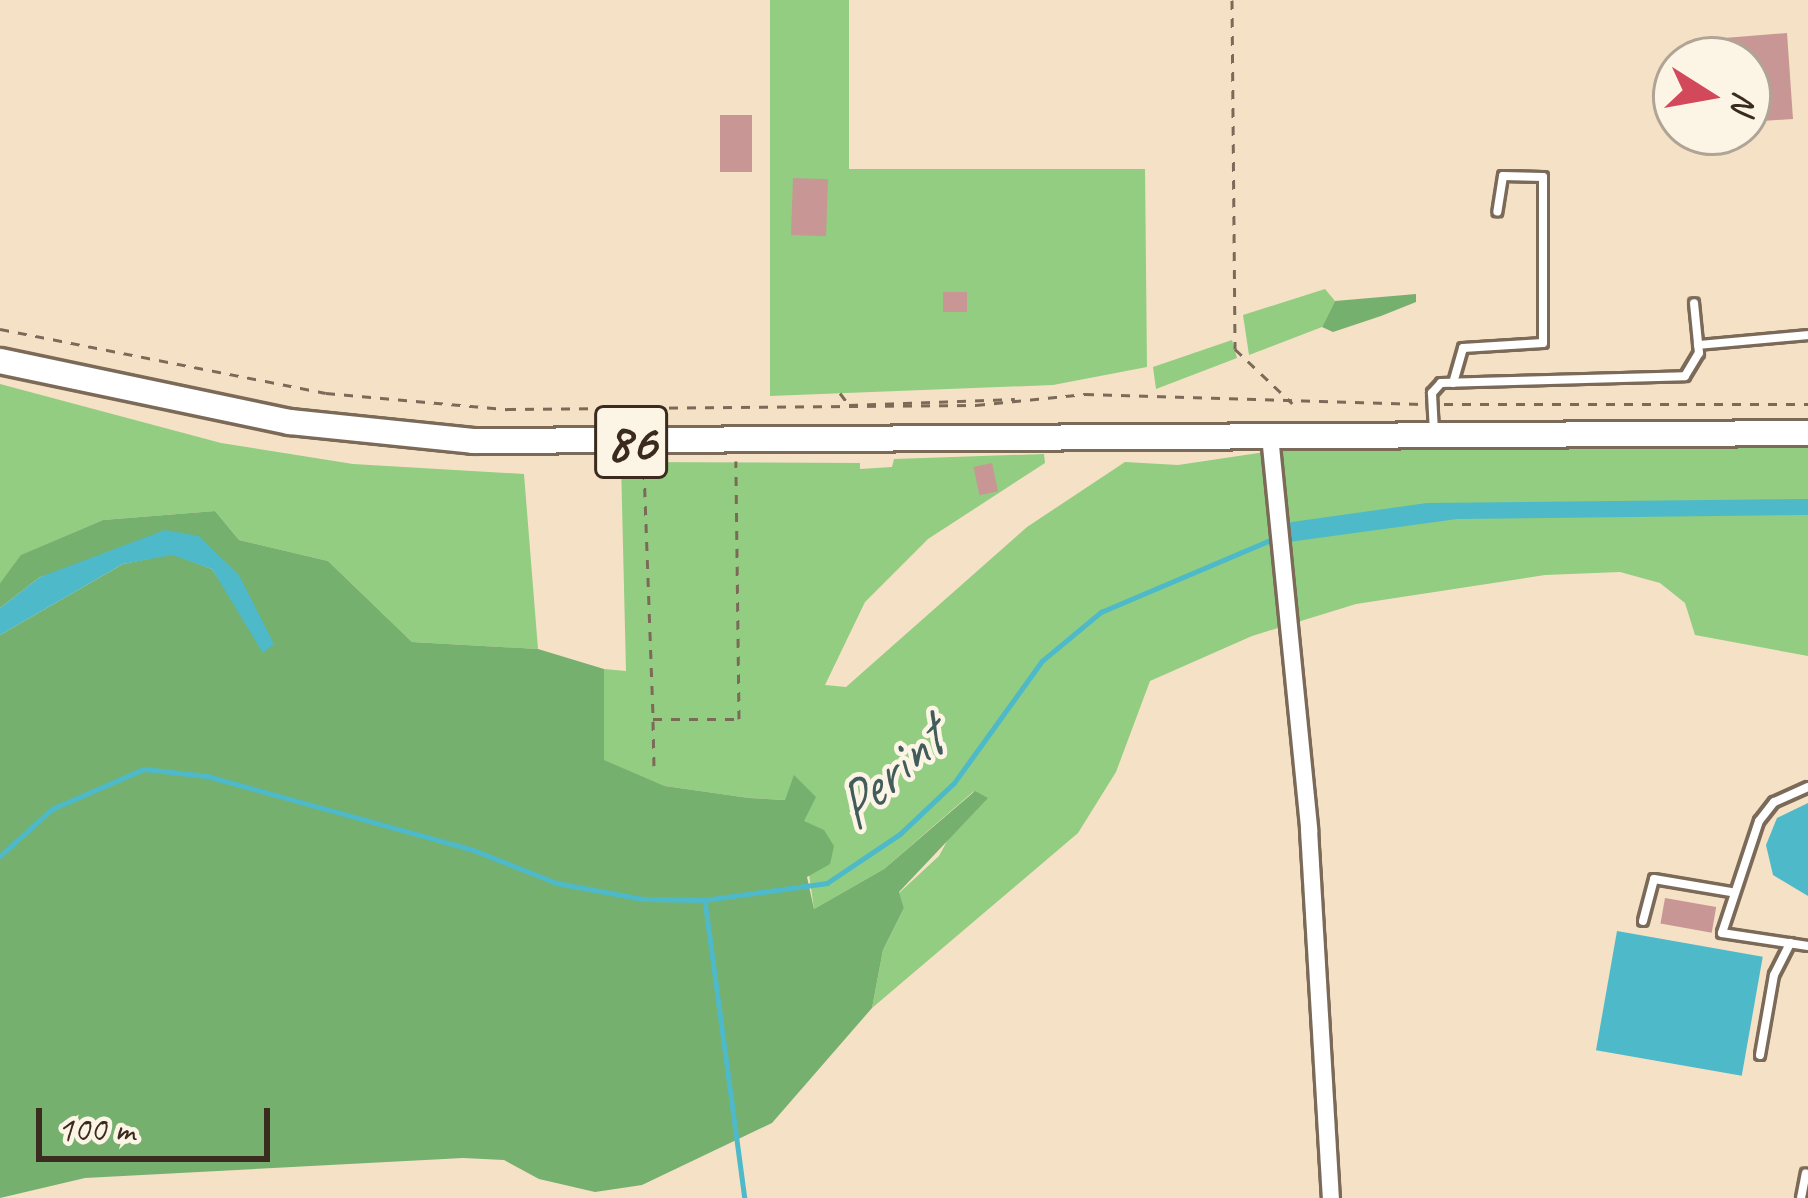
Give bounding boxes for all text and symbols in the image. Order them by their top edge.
north arrow [1652,36,1772,156]
text: N [1722,88,1767,116]
road number: 86 [592,394,670,490]
water label: Perint [817,705,959,843]
scale bar [42,1084,276,1158]
text: 100 m [57,1106,134,1152]

